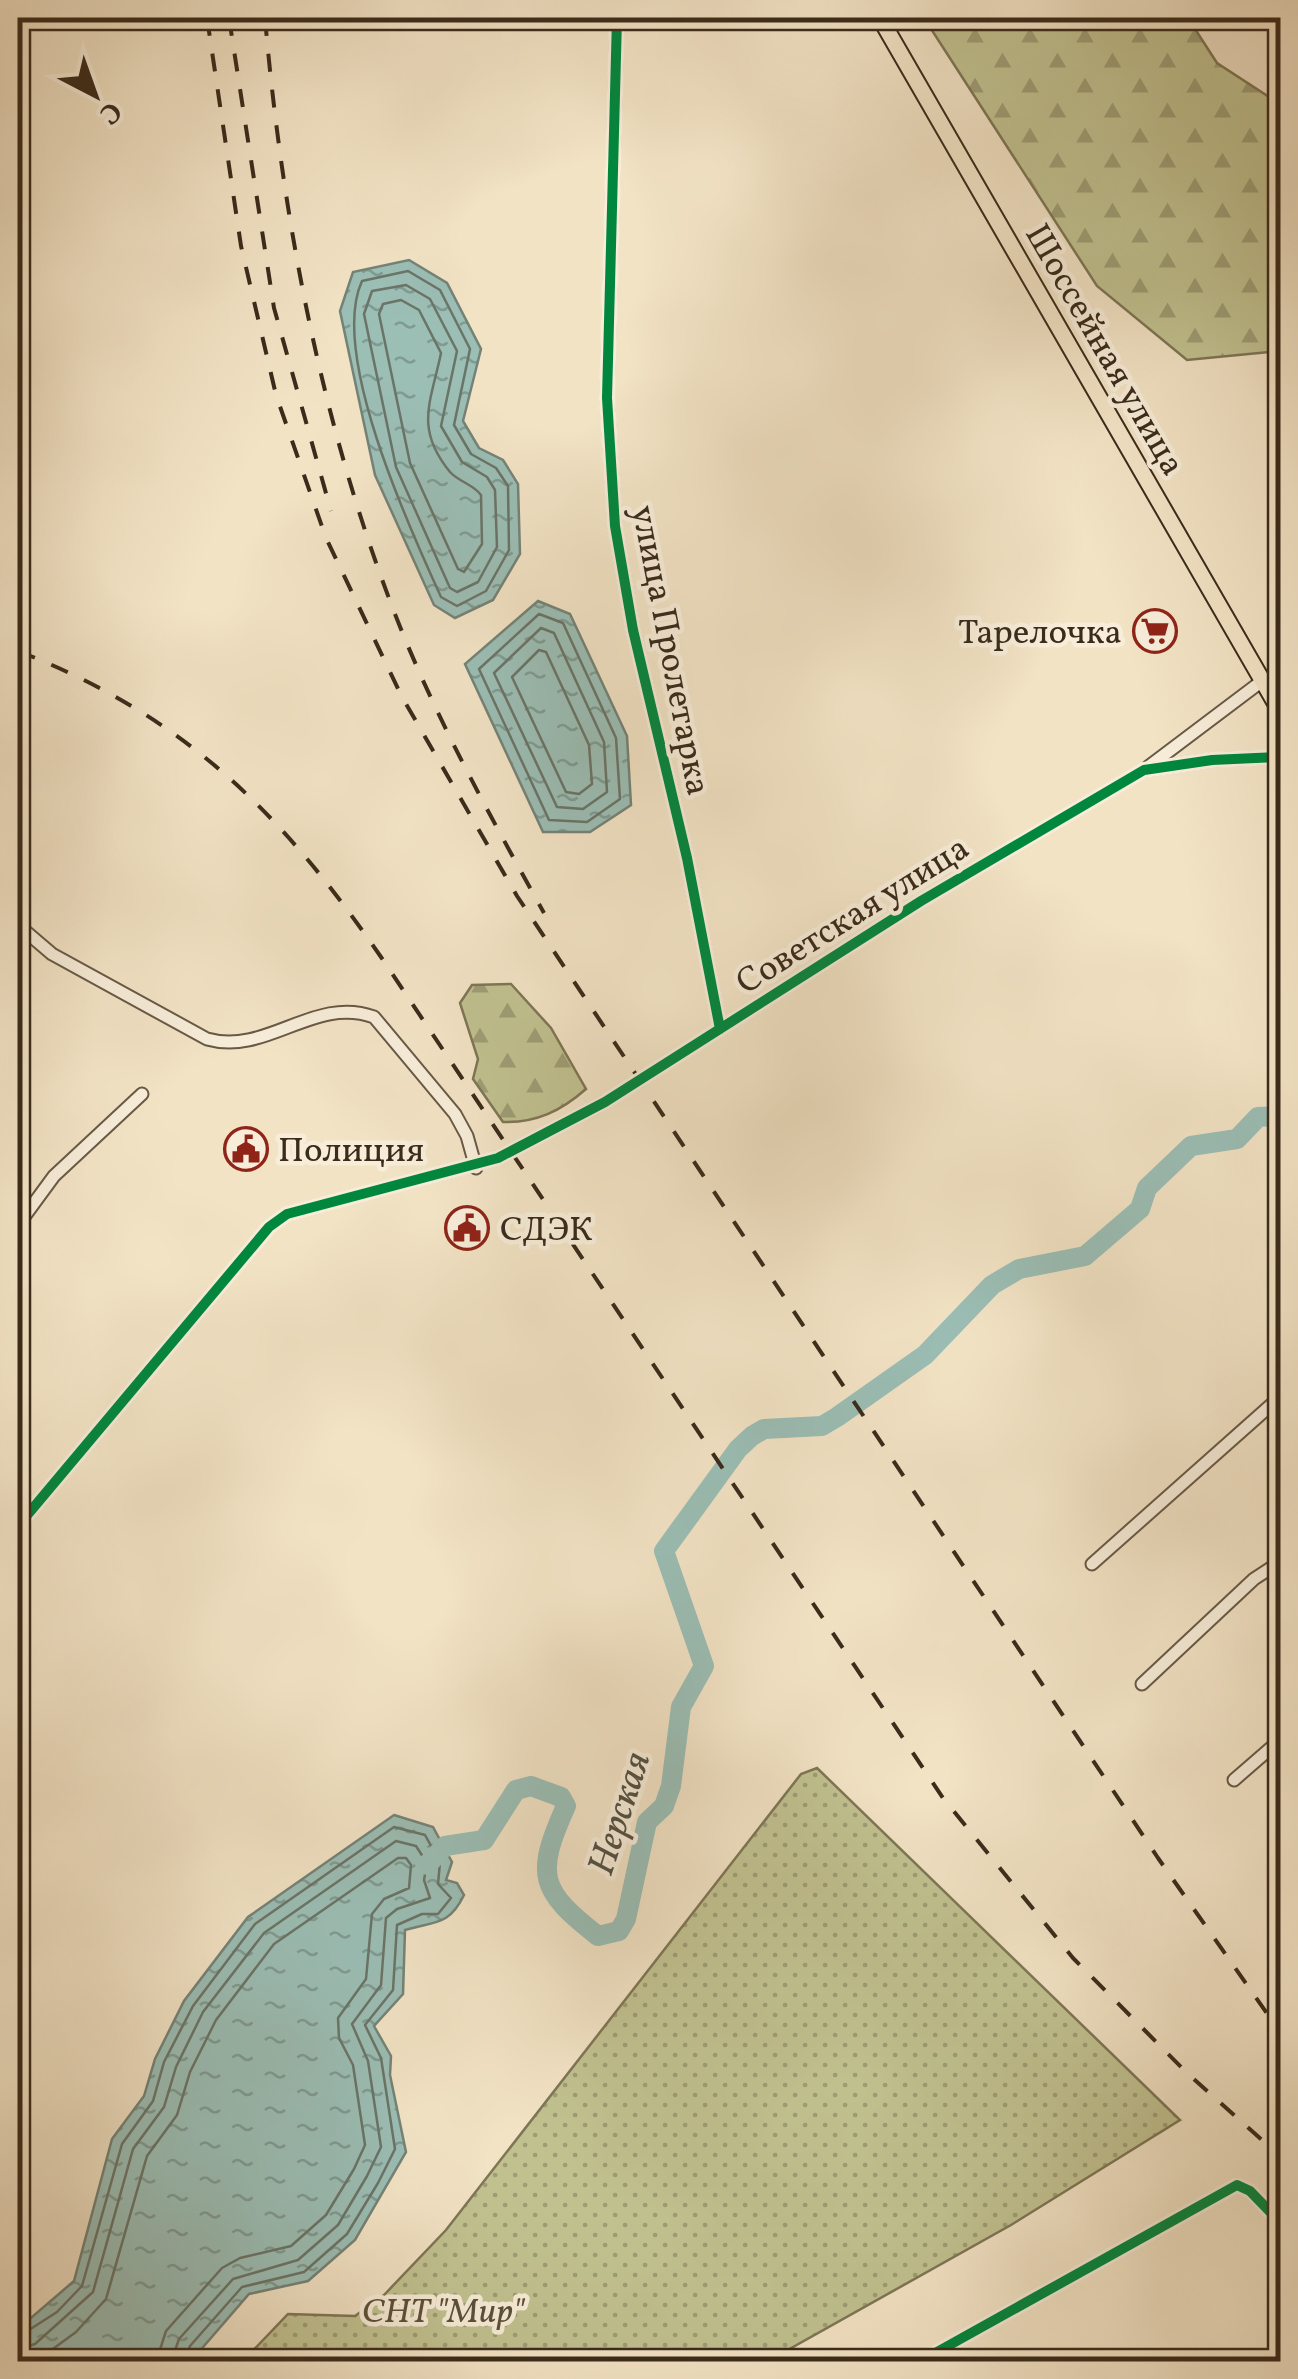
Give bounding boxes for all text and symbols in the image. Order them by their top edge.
north arrow [45,45,145,145]
text: С [90,91,129,133]
street label: Шоссейная улица [1012,216,1195,485]
street label: улица Пролетарка [617,501,721,800]
supermarket icon: Тарелочка [1132,608,1178,654]
place label: Тарелочка [958,610,1122,658]
street label: Советская улица [728,826,979,1008]
public building icon: Полиция [223,1126,269,1172]
place label: Полиция [278,1128,424,1176]
public building icon: СДЭК [444,1205,490,1251]
place label: СДЭК [500,1207,593,1255]
water label: Нерская [577,1746,666,1883]
park label: СНТ "Мир" [362,2289,526,2337]

